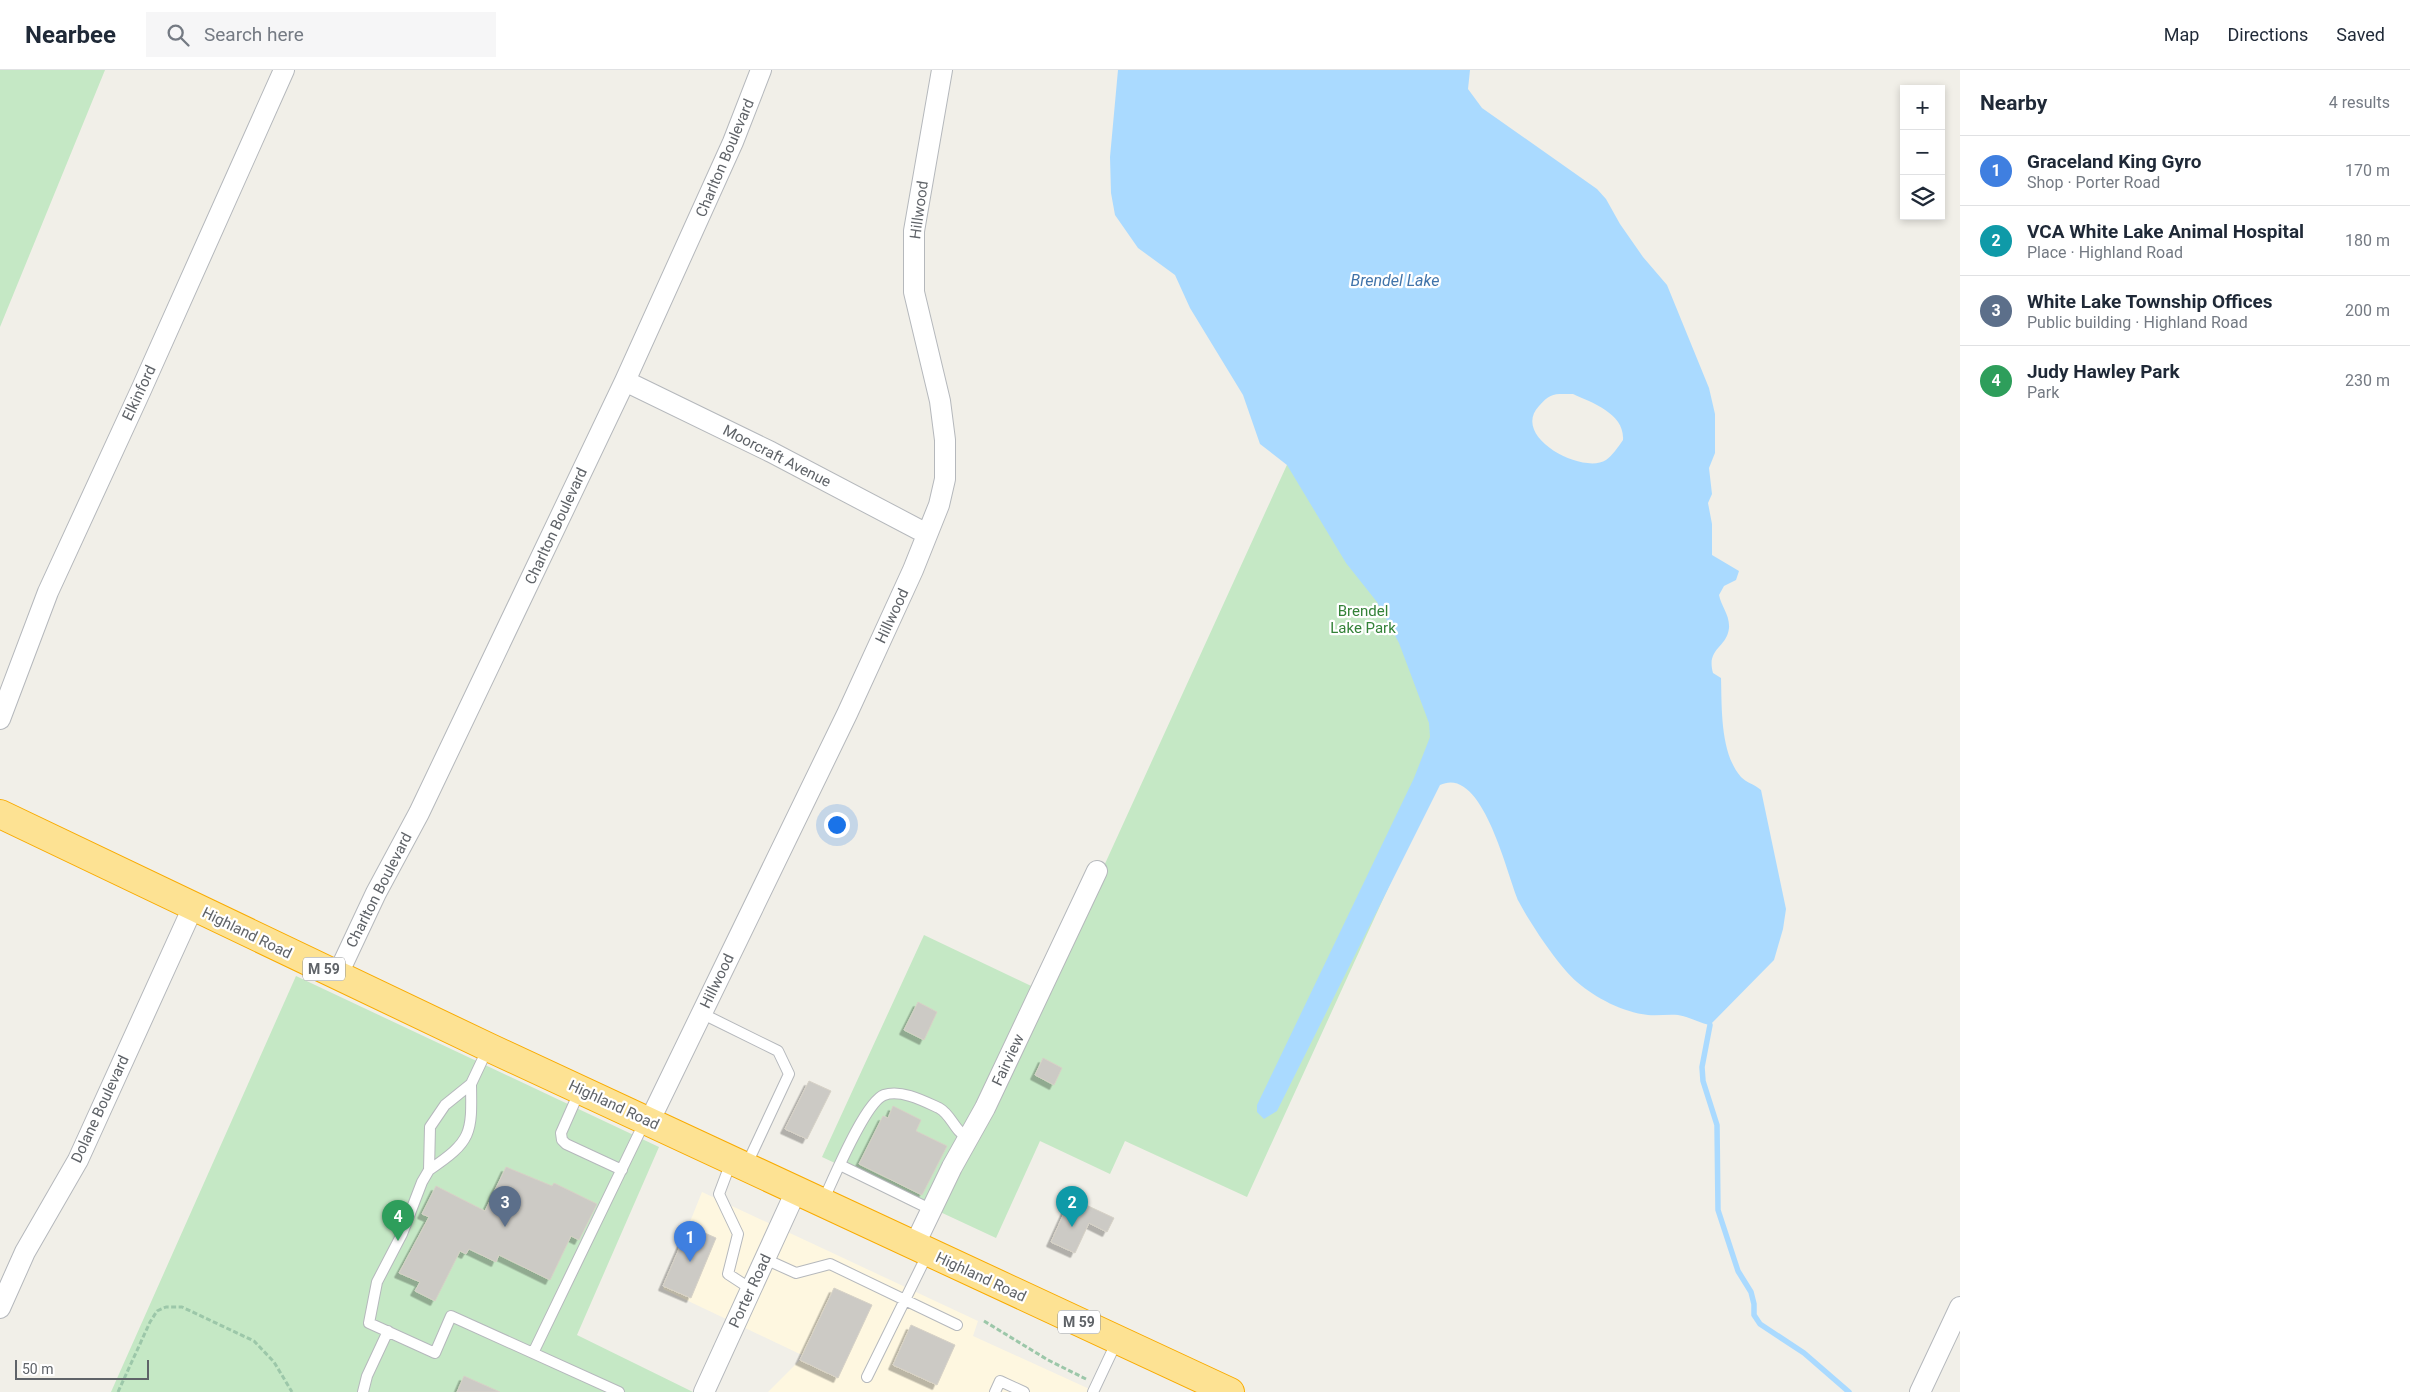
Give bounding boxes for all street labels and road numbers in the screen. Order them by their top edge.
street label: Charlton Boulevard [692,96,758,220]
street label: Hillwood [906,180,932,240]
street label: Elkinford [118,363,160,423]
street label: Moorcraft Avenue [720,421,834,491]
street label: Charlton Boulevard [521,465,591,587]
street label: Hillwood [871,586,913,646]
street label: Charlton Boulevard [342,829,416,951]
street label: Highland Road [199,903,295,963]
street label: Hillwood [696,951,738,1011]
road number: M 59 [303,958,345,981]
street label: Fairview [988,1031,1028,1089]
street label: Dolane Boulevard [67,1052,133,1166]
street label: Highland Road [566,1076,662,1134]
street label: Highland Road [933,1248,1029,1306]
street label: Porter Road [725,1251,775,1331]
road number: M 59 [1058,1310,1100,1334]

